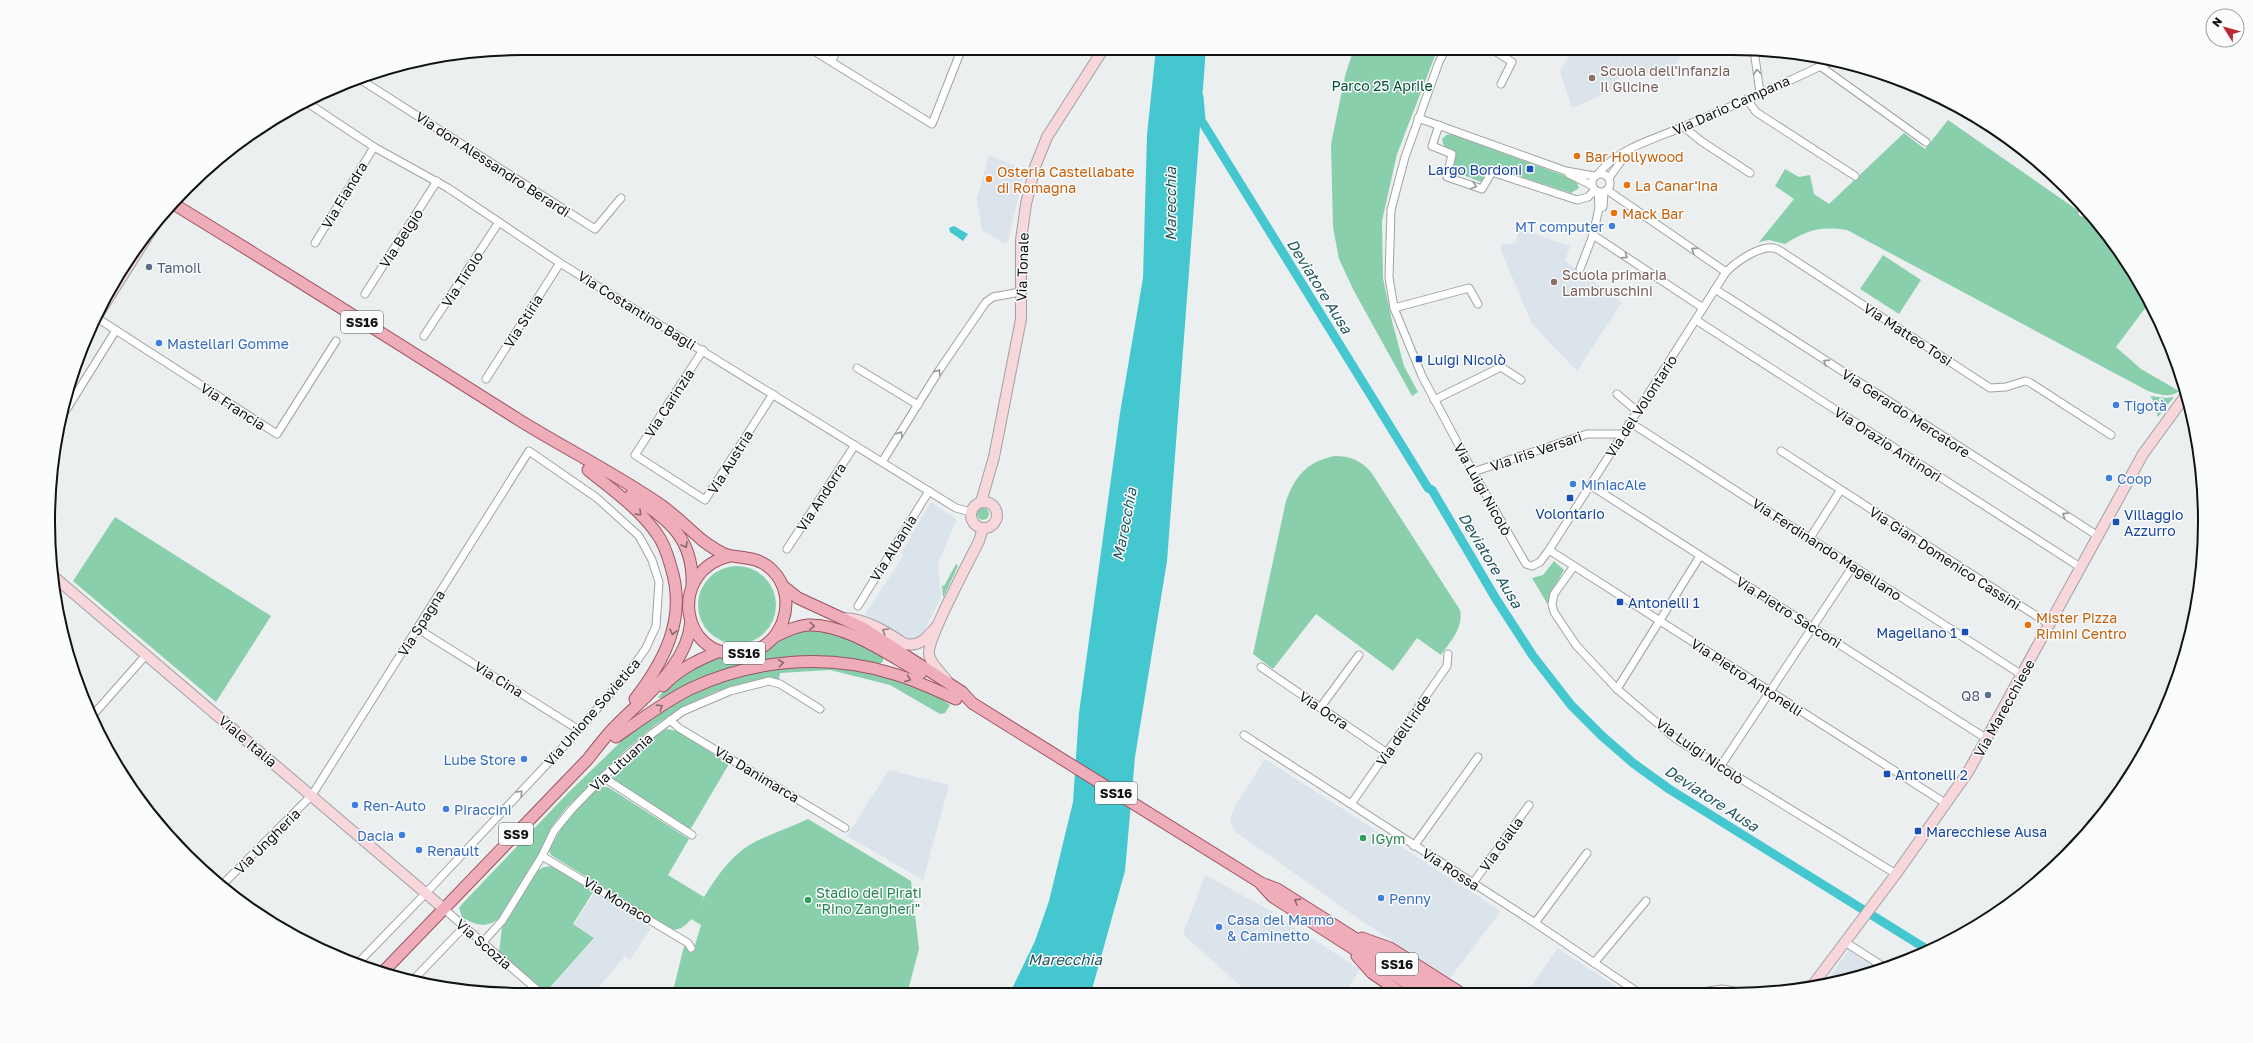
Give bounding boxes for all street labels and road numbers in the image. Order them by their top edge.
street label: Via Dario Campana [1670,72,1792,138]
street label: Via don Alessandro Berardi [413,108,573,220]
street label: Via Fiandra [317,158,371,232]
street label: Via Belgio [376,205,426,271]
street label: Via Tonale [1012,232,1032,302]
street label: Via Tirolo [438,248,486,310]
street label: Via Costantino Bagli [575,267,699,353]
street label: Via Stiria [500,291,546,351]
street label: Via Matteo Tosi [1860,299,1956,369]
road number: SS16 [341,311,383,333]
street label: Via del Volontario [1602,352,1680,460]
street label: Via Carinzia [640,365,698,441]
street label: Via Gerardo Mercatore [1839,365,1973,461]
street label: Via Francia [197,379,269,433]
street label: Via Orazio Antinori [1831,403,1945,485]
street label: Via Austria [704,427,756,497]
street label: Via Iris Versari [1488,427,1584,475]
street label: Via Luigi Nicolò [1450,440,1516,538]
street label: Via Andorra [793,460,849,534]
street label: Via Ferdinando Magellano [1749,494,1905,604]
street label: Via Gian Domenico Cassini [1866,503,2024,613]
street label: Via Albania [866,512,920,584]
street label: Via Pietro Sacconi [1733,573,1845,651]
street label: Via Spagna [394,587,448,659]
street label: Via Pietro Antonelli [1688,635,1806,719]
road number: SS16 [723,642,765,664]
street label: Via Unione Sovietica [541,655,643,769]
street label: Via Marecchiese [1970,656,2038,760]
street label: Via Cina [471,657,527,701]
street label: Via Ocra [1296,687,1352,733]
street label: Via dell'Iride [1372,691,1434,769]
street label: Viale Italia [215,712,281,770]
street label: Via Luigi Nicolò [1653,714,1747,788]
street label: Via Lituania [586,729,656,795]
street label: Via Danimarca [712,742,802,806]
road number: SS16 [1095,782,1137,804]
street label: Via Ungheria [231,805,303,877]
street label: Via Gialla [1476,814,1526,874]
road number: SS9 [499,823,533,845]
street label: Via Rossa [1419,844,1483,894]
street label: Via Monaco [580,873,656,927]
street label: Via Scozia [453,915,515,973]
road number: SS16 [1376,953,1418,975]

